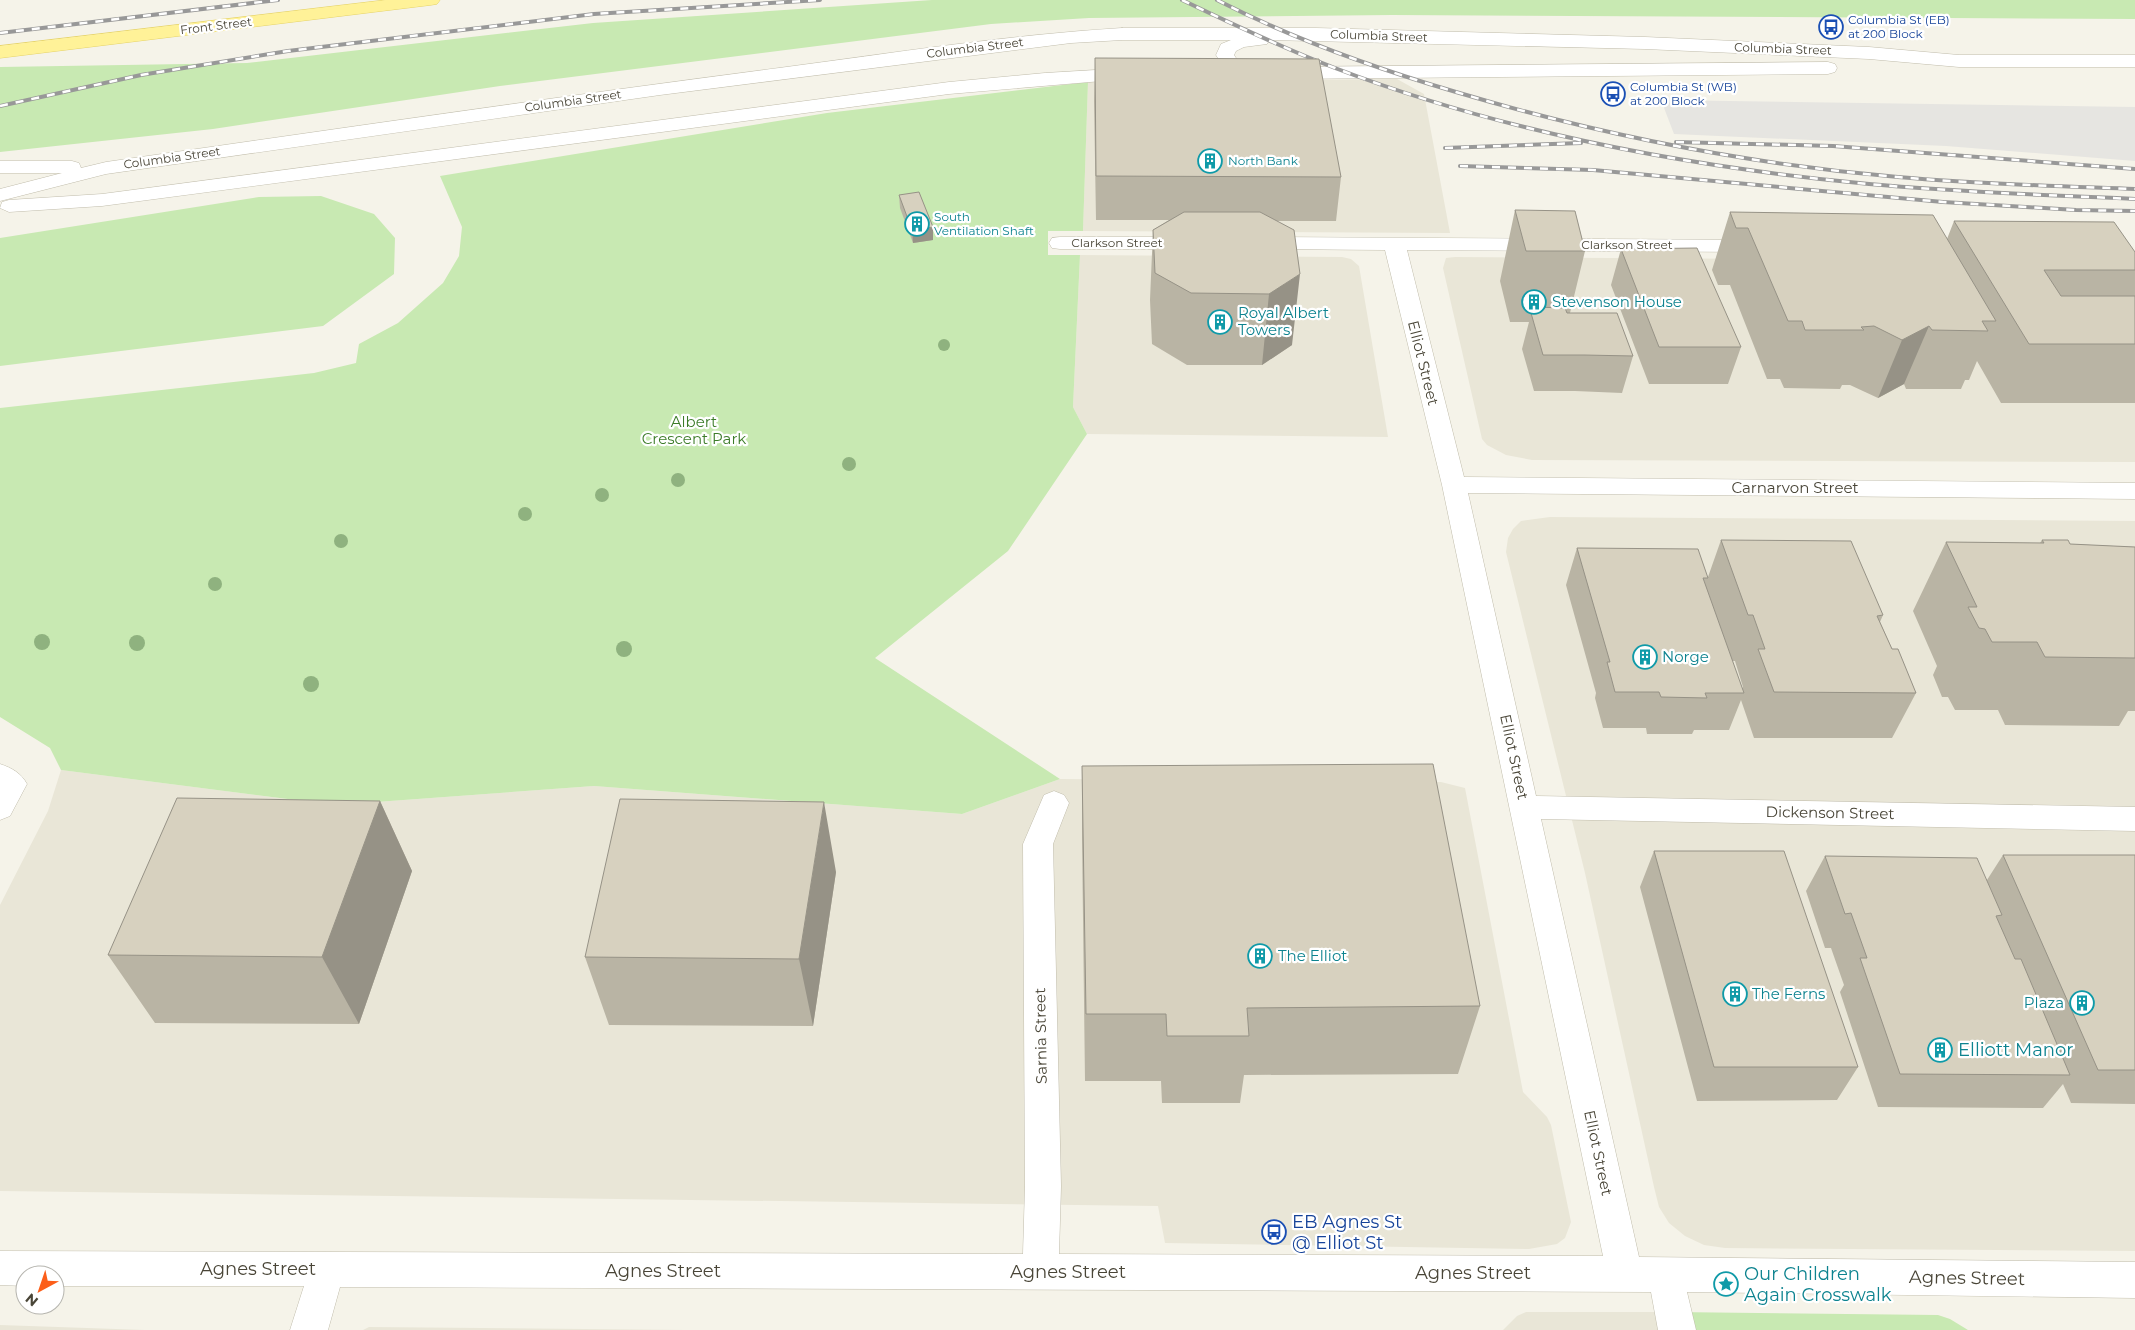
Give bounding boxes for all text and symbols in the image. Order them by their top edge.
place label: Columbia St (EB) at 200 Block [1848,12,1950,41]
street label: Front Street [179,14,253,37]
bus stop icon: Columbia St (EB) at 200 Block [1818,14,1844,40]
street label: Columbia Street [1330,26,1428,45]
street label: Columbia Street [926,34,1024,61]
street label: Columbia Street [1734,39,1832,58]
place label: Columbia St (WB) at 200 Block [1630,79,1737,108]
bus stop icon: Columbia St (WB) at 200 Block [1600,81,1626,107]
street label: Columbia Street [524,86,622,115]
street label: Columbia Street [123,143,221,172]
building icon: North Bank [1197,148,1223,174]
place label: North Bank [1228,153,1299,168]
place label: South Ventilation Shaft [934,209,1034,238]
building icon: South Ventilation Shaft [904,211,930,237]
street label: Clarkson Street [1071,235,1163,250]
street label: Clarkson Street [1581,237,1673,252]
building icon: Stevenson House [1521,289,1547,315]
place label: Stevenson House [1552,292,1682,311]
place label: Royal Albert Towers [1238,303,1329,339]
building icon: Royal Albert Towers [1207,309,1233,335]
street label: Elliot Street [1404,318,1443,407]
park label: Albert Crescent Park [642,412,746,448]
street label: Carnarvon Street [1731,478,1859,497]
building icon: Norge [1632,644,1658,670]
place label: Norge [1662,647,1709,666]
street label: Elliot Street [1496,712,1533,801]
street label: Dickenson Street [1765,802,1895,823]
building icon: The Elliot [1247,943,1273,969]
place label: The Elliot [1278,946,1347,965]
building icon: The Ferns [1722,981,1748,1007]
place label: The Ferns [1752,984,1825,1003]
street label: Sarnia Street [1030,988,1051,1084]
building icon: Plaza [2069,990,2095,1016]
place label: Plaza [2024,993,2064,1012]
building icon: Elliott Manor [1927,1037,1953,1063]
place label: Elliott Manor [1958,1039,2073,1061]
street label: Elliot Street [1580,1108,1617,1197]
place label: EB Agnes St @ Elliot St [1292,1211,1402,1254]
bus stop icon: EB Agnes St @ Elliot St [1261,1219,1287,1245]
street label: Agnes Street [200,1258,316,1280]
street label: Agnes Street [605,1260,721,1282]
street label: Agnes Street [1010,1261,1126,1283]
street label: Agnes Street [1415,1262,1531,1284]
place label: Our Children Again Crosswalk [1744,1263,1892,1306]
north arrow [15,1265,65,1315]
street label: Agnes Street [1909,1266,2025,1290]
place icon: Our Children Again Crosswalk [1713,1271,1739,1297]
text: N [22,1289,42,1310]

